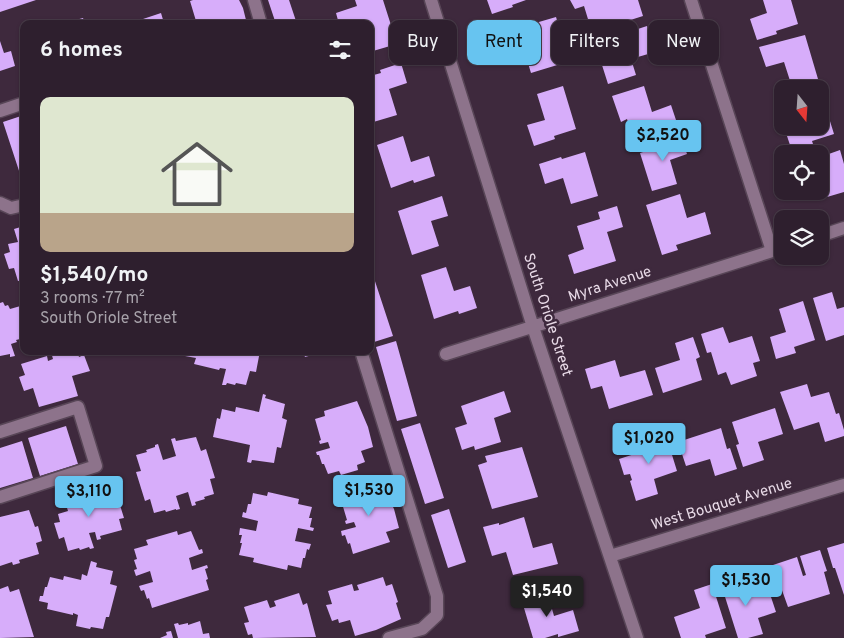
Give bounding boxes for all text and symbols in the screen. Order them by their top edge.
chip: Buy [389,20,457,65]
chip: Rent [467,20,541,65]
chip: Filters [551,20,638,65]
chip: New [648,20,719,65]
icon: filters [326,36,354,64]
text: 6 homes [40,37,123,64]
north arrow [774,80,829,135]
map controls [774,80,829,265]
pin: $2,520 [622,120,704,162]
text: $2,520 [636,126,690,146]
icon: home [152,129,242,219]
button: locate [774,145,829,200]
button: layers [774,210,829,265]
street label: South Oriole Street [518,251,576,379]
text: $1,540/mo [40,262,148,289]
street label: Myra Avenue [566,263,654,307]
text: 3 rooms · 77 m² [40,289,145,309]
text: South Oriole Street [40,309,177,329]
pin: $1,020 [608,422,690,465]
text: $1,020 [623,429,675,449]
pin: $1,530 [328,474,410,517]
street label: West Bouquet Avenue [649,474,795,536]
pin: $3,110 [48,476,130,518]
text: $1,530 [344,481,394,501]
text: $3,110 [66,482,112,502]
pin: $1,530 [705,564,787,607]
text: $1,530 [721,571,771,591]
pin: $1,540 [506,576,588,618]
text: $1,540 [521,582,573,602]

